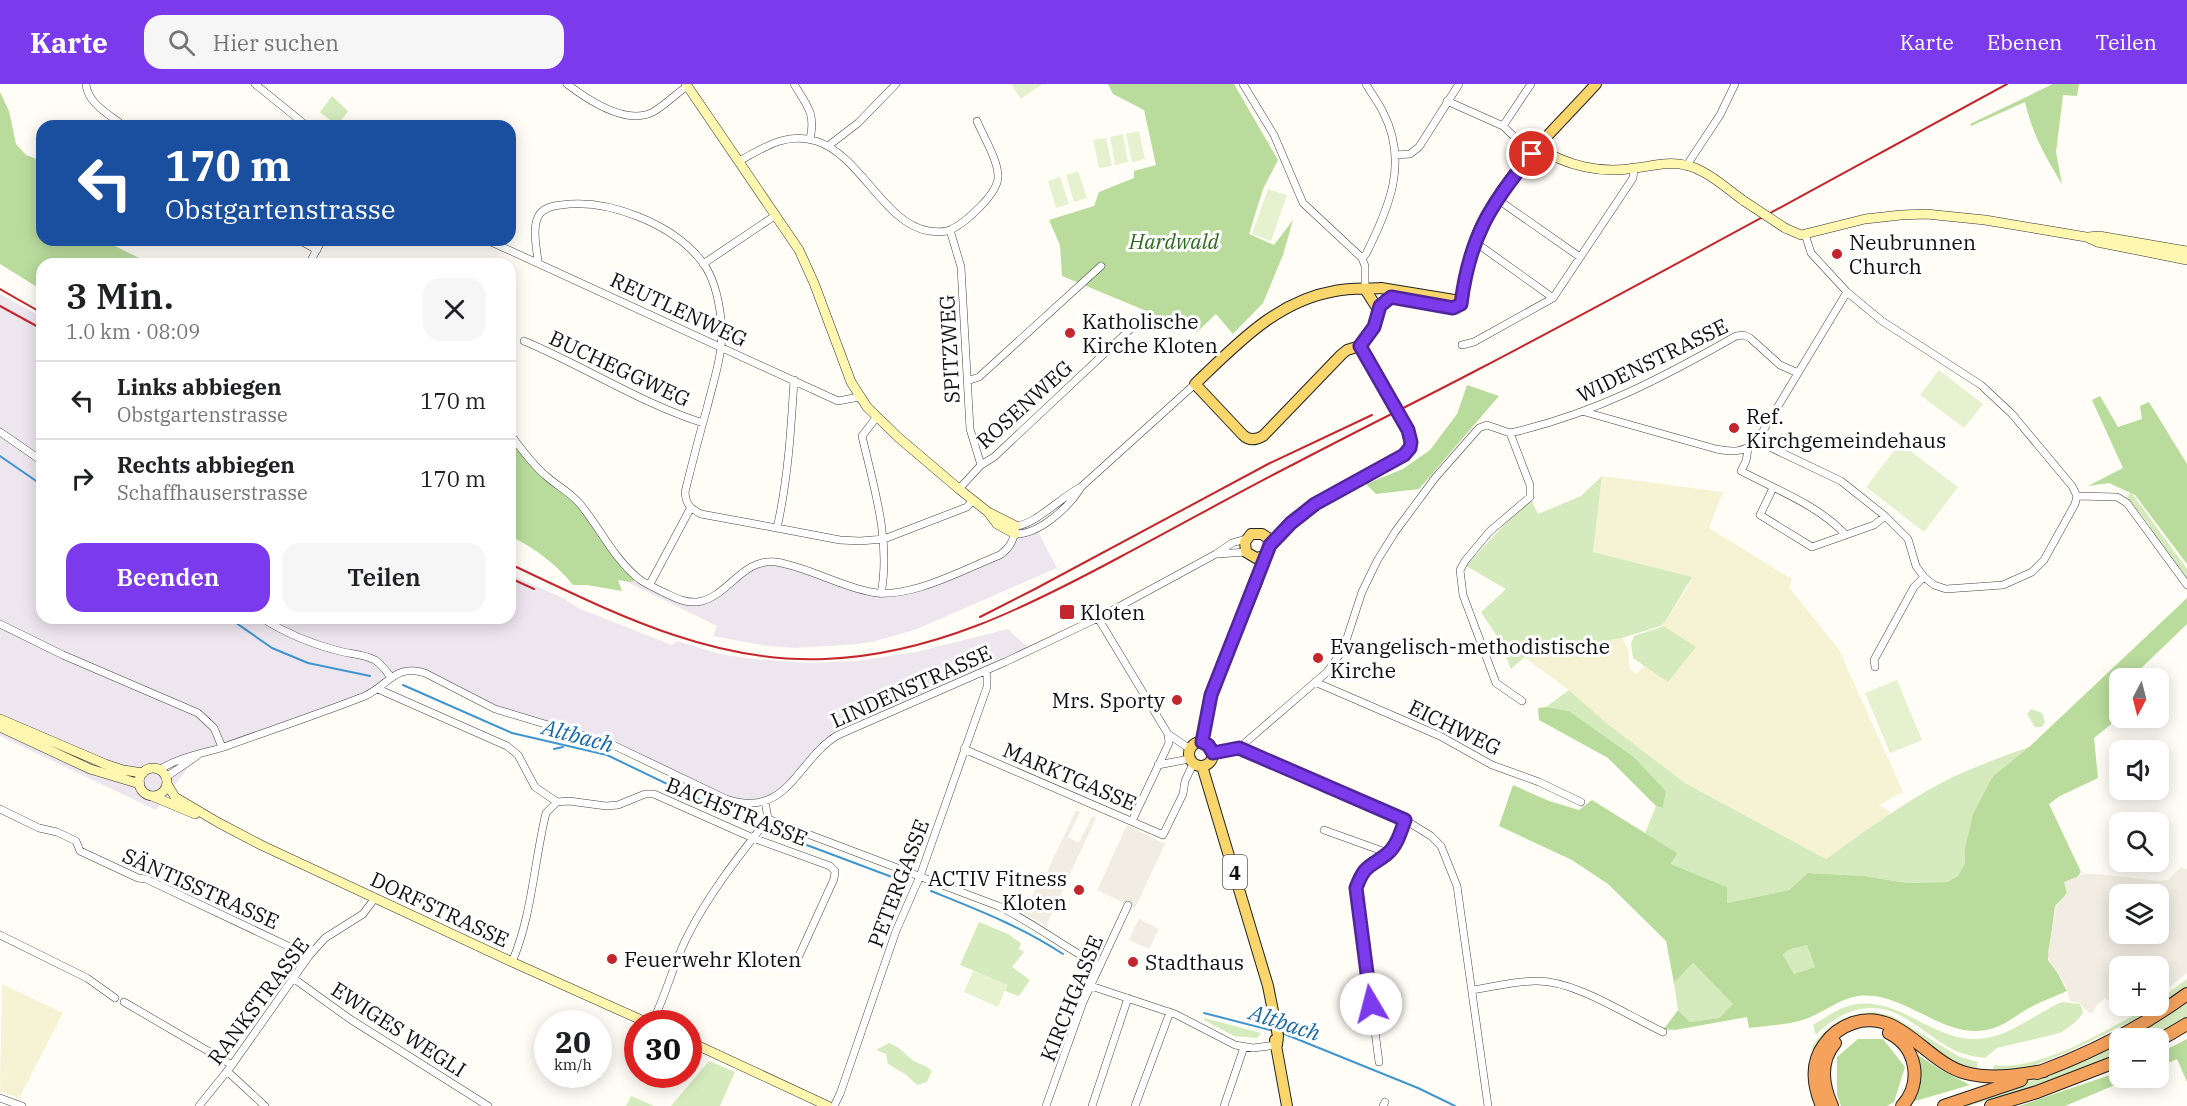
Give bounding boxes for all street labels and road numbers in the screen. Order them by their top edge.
street label: REUTLENWEG [606,265,752,353]
street label: SPITZWEG [932,294,966,404]
street label: WIDENSTRASSE [1572,311,1732,409]
street label: BUCHEGGWEG [545,323,695,413]
street label: ROSENWEG [970,353,1078,455]
street label: LINDENSTRASSE [826,638,996,734]
street label: EICHWEG [1404,693,1506,761]
street label: MARKTGASSE [999,735,1141,817]
street label: BACHSTRASSE [662,770,812,852]
street label: PETERGASSE [861,815,935,951]
street label: SÄNTISSTRASSE [118,841,284,935]
road number: 4 [1223,855,1247,889]
street label: DORFSTRASSE [366,865,514,953]
street label: KIRCHGASSE [1033,931,1109,1065]
street label: RANKSTRASSE [201,932,315,1070]
street label: EWIGES WEGLI [326,975,472,1083]

